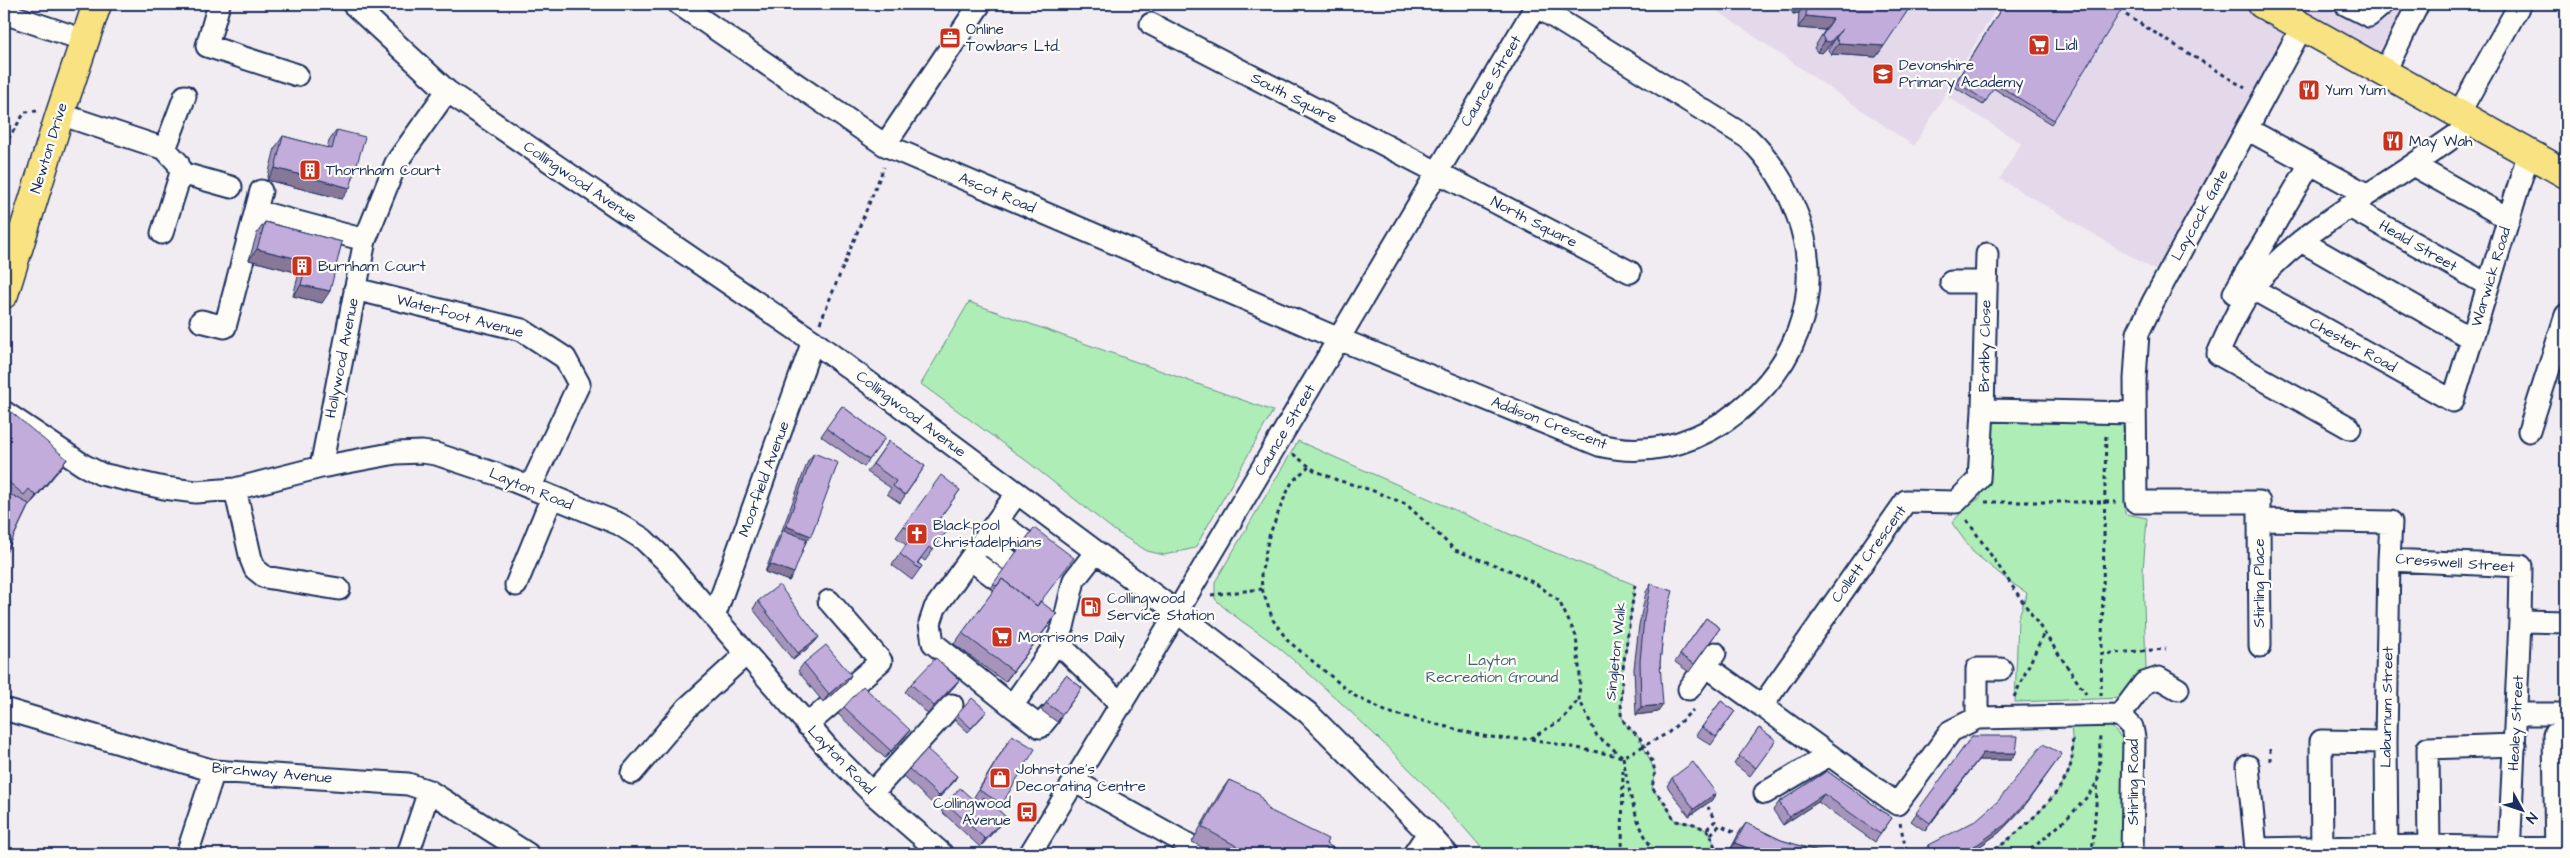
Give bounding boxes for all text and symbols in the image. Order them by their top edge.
place label: Online Towbars Ltd. [966,19,1060,57]
office icon: Online Towbars Ltd. [938,26,962,50]
street label: Caunce Street [1455,31,1527,131]
supermarket icon: Lidl [2027,33,2051,57]
place label: Lidl [2055,35,2078,56]
place label: Devonshire Primary Academy [1899,55,2023,94]
school or university icon: Devonshire Primary Academy [1871,62,1895,86]
street label: South Square [1247,67,1341,129]
restaurant icon: Yum Yum [2297,78,2321,102]
place label: Yum Yum [2325,80,2386,101]
street label: Newton Drive [25,100,73,196]
restaurant icon: May Wah [2381,129,2405,153]
place label: May Wah [2409,131,2473,153]
street label: Collingwood Avenue [519,136,641,229]
building icon: Thornham Court [298,158,322,182]
place label: Thornham Court [326,160,441,181]
street label: Laycock Gate [2166,166,2235,265]
street label: Ascot Road [955,167,1039,219]
street label: North Square [1487,191,1581,253]
street label: Heald Street [2375,215,2461,277]
street label: Warwick Road [2466,224,2516,330]
building icon: Burnham Court [290,254,314,278]
place label: Burnham Court [318,256,426,277]
street label: Waterfoot Avenue [394,289,526,343]
street label: Hollywood Avenue [320,296,365,420]
street label: Bratby Close [1974,300,1997,392]
street label: Chester Road [2306,312,2401,378]
street label: Collingwood Avenue [851,366,970,463]
street label: Caunce Street [1249,380,1321,480]
street label: Addison Crescent [1488,391,1610,455]
street label: Moorfield Avenue [733,418,795,540]
street label: Layton Road [486,463,576,516]
street label: Collett Crescent [1826,501,1912,607]
place label: Blackpool Christadelphians [933,515,1042,553]
church icon: Blackpool Christadelphians [905,522,929,546]
street label: Stirling Place [2249,538,2271,628]
street label: Cresswell Street [2395,548,2515,578]
place label: Collingwood Service Station [1107,588,1215,626]
fuel station icon: Collingwood Service Station [1079,595,1103,619]
street label: Singleton Walk [1600,601,1633,701]
supermarket icon: Morrisons Daily [990,625,1014,649]
place label: Morrisons Daily [1018,627,1125,649]
street label: Laburnum Street [2375,646,2399,768]
park label: Layton Recreation Ground [1426,650,1559,688]
street label: Healey Street [2503,675,2530,771]
street label: Layton Road [802,721,880,800]
street label: Stirling Road [2123,738,2145,825]
street label: Birchway Avenue [211,757,333,790]
place label: Johnstone's Decorating Centre [1016,759,1146,798]
shop icon: Johnstone's Decorating Centre [988,766,1012,790]
north arrow [2498,786,2548,836]
place label: Collingwood Avenue [933,793,1011,831]
bus stop icon: Collingwood Avenue [1015,800,1039,824]
text: N [2521,808,2542,828]

